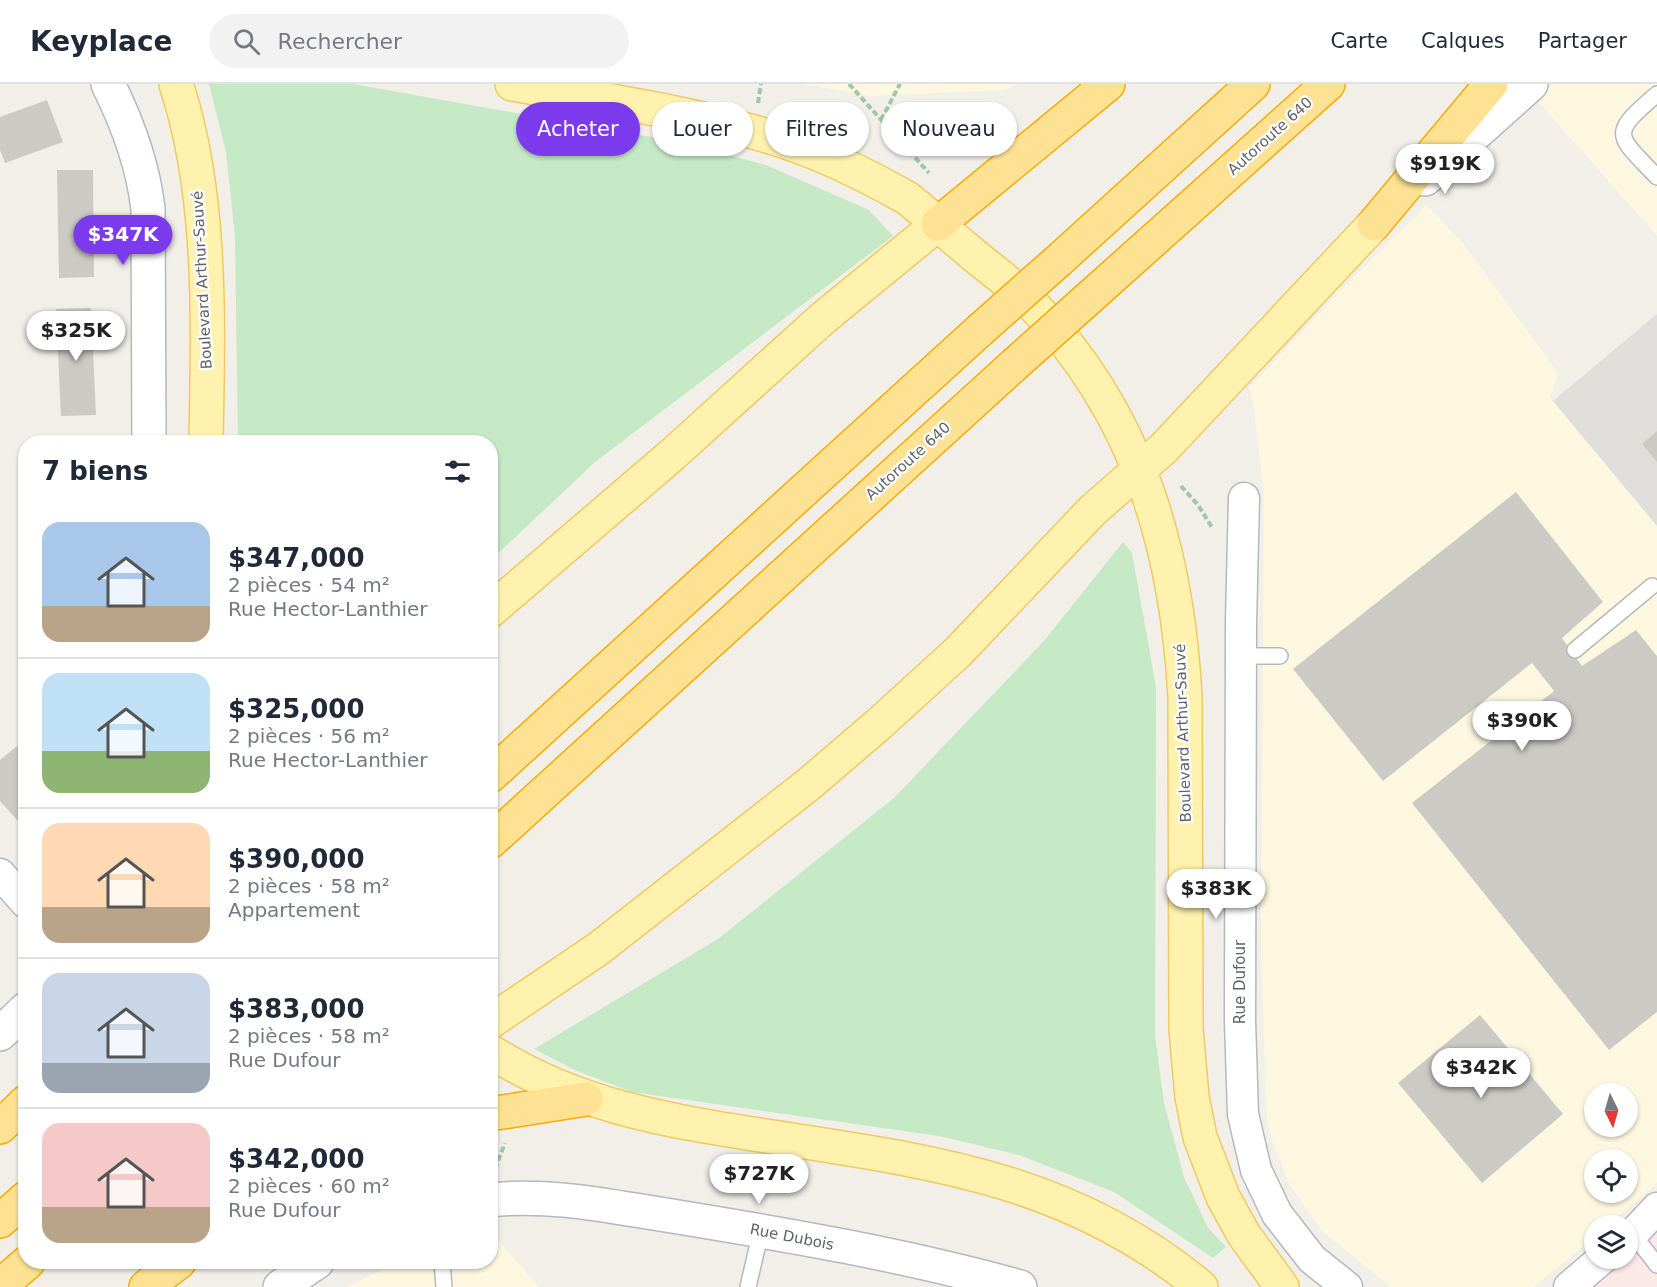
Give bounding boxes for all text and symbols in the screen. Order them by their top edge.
search box [209,14,629,68]
text: Keyplace [30,25,173,58]
icon: search [230,25,263,58]
text: Rechercher [278,29,402,54]
text: Carte [1331,29,1388,53]
text: Calques [1421,29,1505,53]
text: Partager [1538,29,1627,53]
street label: Autoroute 640 [1224,93,1316,179]
chip: Acheter [516,102,640,156]
chip: Louer [652,102,753,156]
chip: Filtres [765,102,869,156]
chip: Nouveau [881,102,1017,156]
pin: $919K [1403,144,1487,195]
text: $919K [1409,151,1481,175]
street label: Boulevard Arthur-Sauvé [188,190,216,370]
pin: $347K [81,215,165,266]
text: $347K [87,222,159,246]
pin: $325K [34,311,118,362]
text: $325K [40,318,112,342]
street label: Autoroute 640 [862,418,954,504]
icon: filters [441,455,474,488]
text: 7 biens [42,456,148,486]
text: $347,000 [228,543,365,573]
icon: home [90,546,162,618]
text: 2 pièces · 54 m² [228,573,390,597]
text: Rue Hector-Lanthier [228,597,428,621]
street label: Boulevard Arthur-Sauvé [1171,643,1195,823]
text: $325,000 [228,694,365,724]
icon: home [90,697,162,769]
pin: $390K [1480,701,1564,752]
text: $390K [1486,708,1558,732]
text: 2 pièces · 56 m² [228,724,390,748]
text: Rue Hector-Lanthier [228,748,428,772]
text: $390,000 [228,844,365,874]
icon: home [90,847,162,919]
pin: $383K [1174,869,1258,920]
text: 2 pièces · 58 m² [228,874,390,898]
text: $383K [1180,876,1252,900]
text: Appartement [228,898,360,922]
street label: Rue Dufour [1231,939,1249,1024]
text: $383,000 [228,994,365,1024]
icon: home [90,997,162,1069]
text: 2 pièces · 58 m² [228,1024,390,1048]
text: Rue Dufour [228,1048,341,1072]
pin: $342K [1439,1048,1523,1099]
text: $342K [1445,1055,1517,1079]
north arrow [1584,1083,1638,1137]
map controls [1584,1083,1638,1269]
text: $342,000 [228,1144,365,1174]
icon: home [90,1147,162,1219]
button: locate [1584,1149,1638,1203]
pin: $727K [717,1154,801,1205]
text: $727K [723,1161,795,1185]
text: 2 pièces · 60 m² [228,1174,390,1198]
text: Rue Dufour [228,1198,341,1222]
button: layers [1584,1215,1638,1269]
street label: Rue Dubois [749,1220,836,1254]

